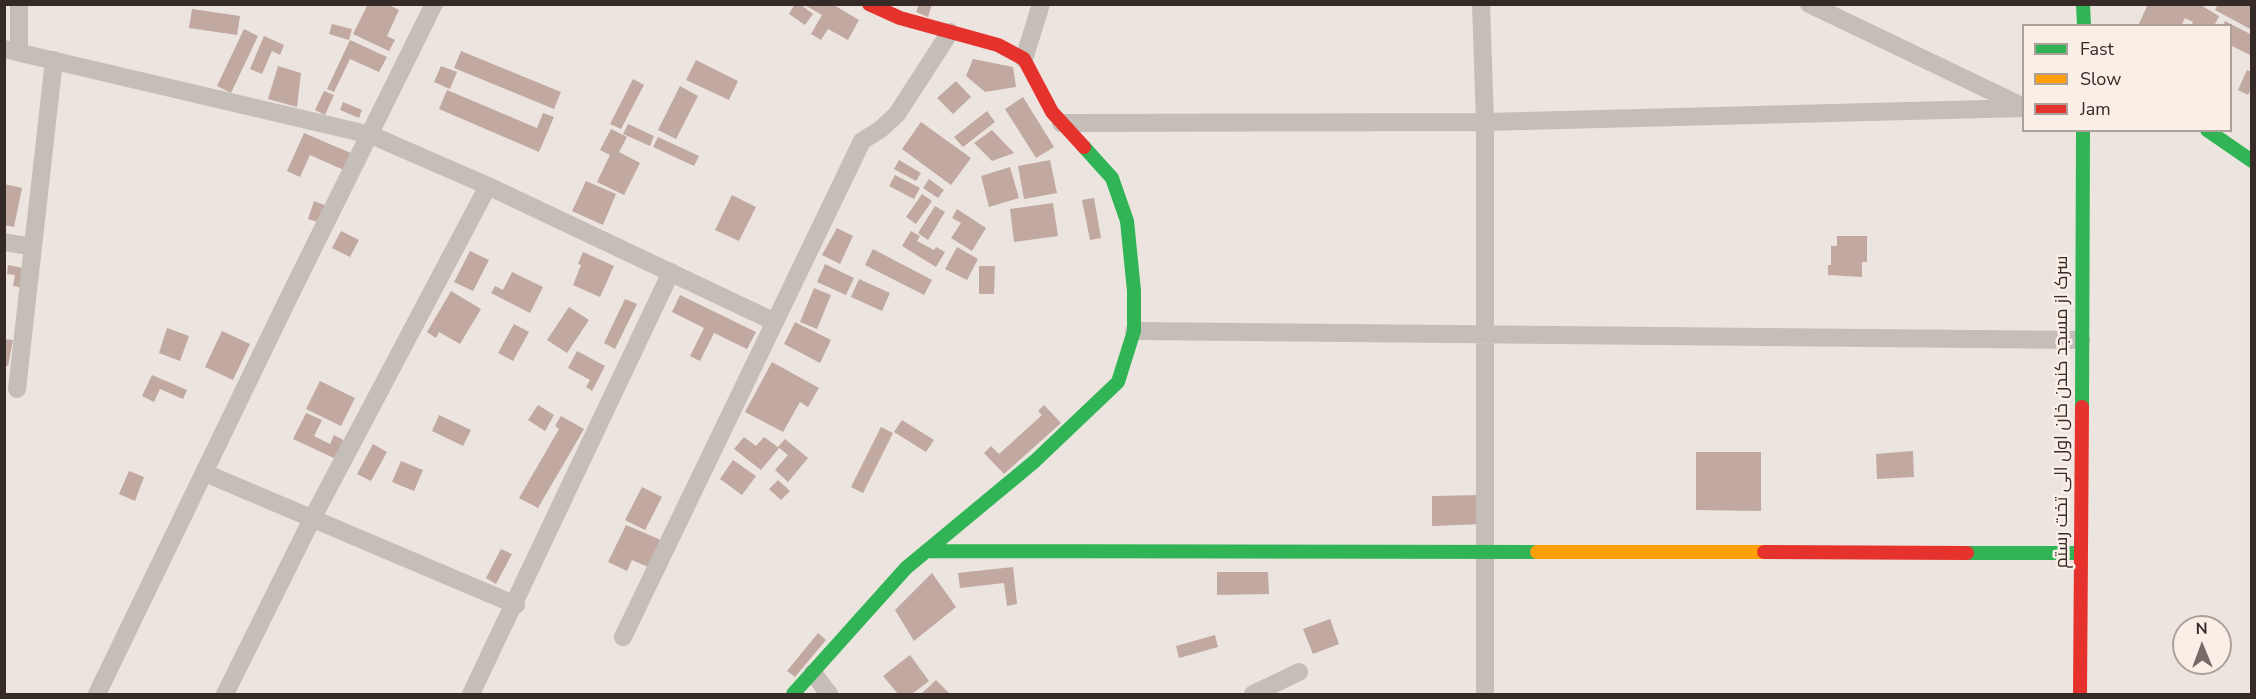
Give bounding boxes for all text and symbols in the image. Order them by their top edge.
legend [2022,24,2232,132]
text: Fast [2080,37,2114,61]
text: Slow [2080,67,2121,91]
text: Jam [2080,97,2111,121]
street label: سرک از مسجد کندن خان اول الی تخت رستم [2052,255,2074,569]
north arrow [2172,615,2232,675]
text: N [2196,618,2208,640]

